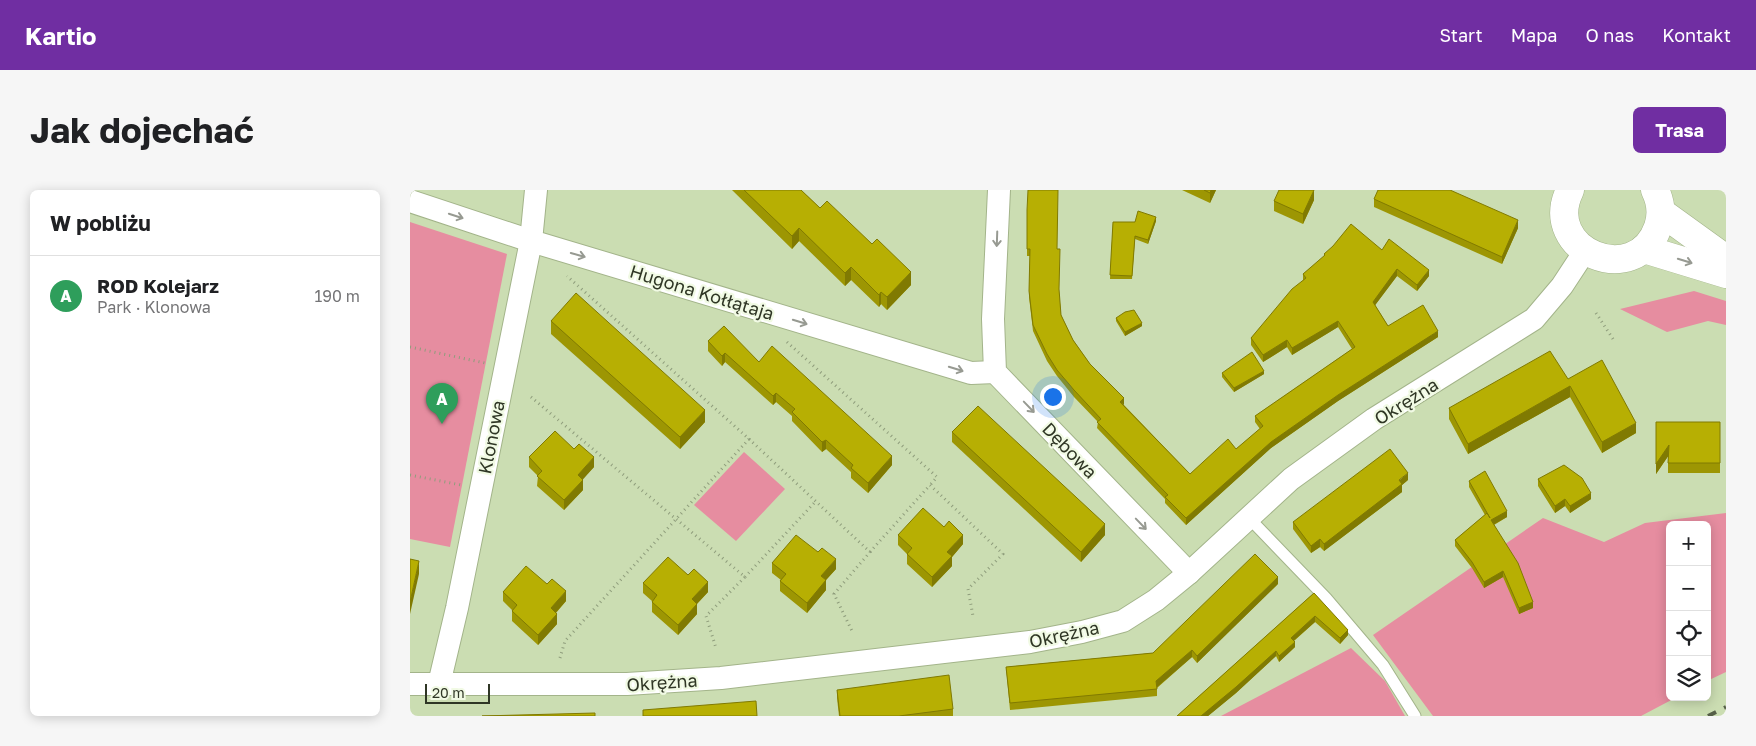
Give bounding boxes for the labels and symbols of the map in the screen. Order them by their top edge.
one-way arrow [448,212,464,221]
one-way arrow [992,230,1001,246]
one-way arrow [569,251,585,260]
one-way arrow [1677,257,1693,267]
street label: Hugona Kołłątaja [627,260,777,324]
one-way arrow [792,317,808,327]
one-way arrow [947,364,963,374]
street label: Okrężna [1370,373,1442,429]
pin: A [426,383,458,424]
your location [1040,384,1066,410]
street label: Klonowa [473,398,509,476]
one-way arrow [1023,401,1035,413]
street label: Dębowa [1038,417,1102,483]
one-way arrow [1135,518,1147,531]
street label: Okrężna [1027,616,1101,652]
street label: Okrężna [626,669,698,695]
scale bar [425,681,490,704]

